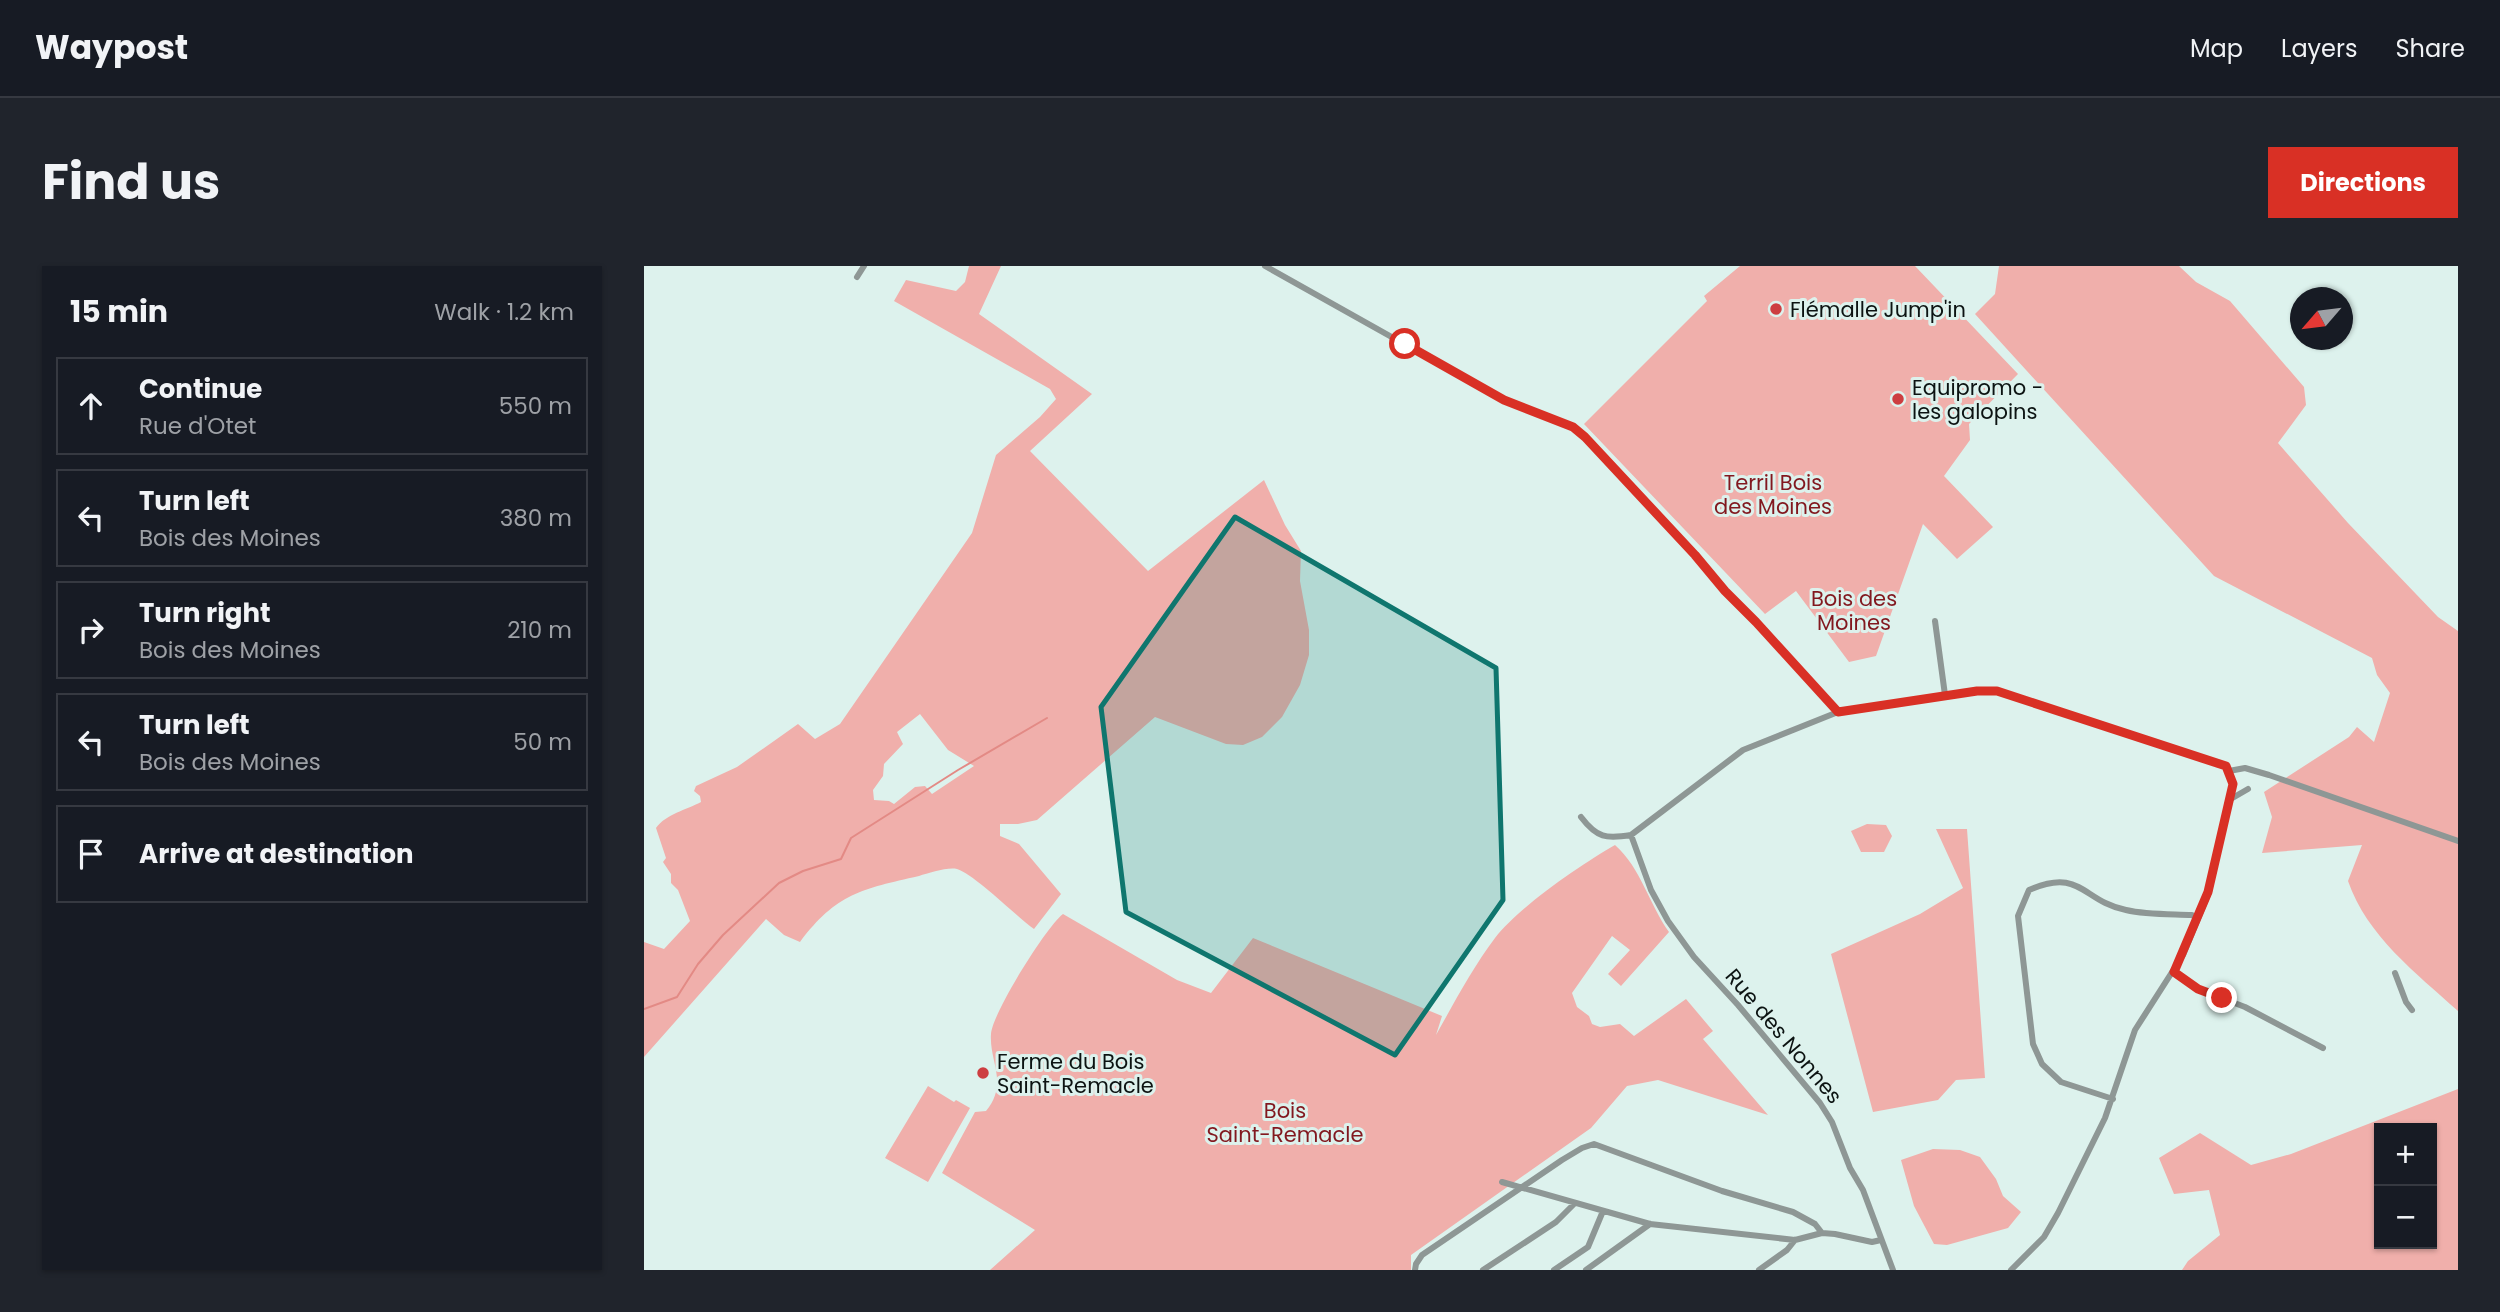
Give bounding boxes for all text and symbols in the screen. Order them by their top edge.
text: Waypost [35,24,188,71]
text: Map [2190,32,2243,65]
text: Layers [2281,32,2357,65]
text: Share [2395,32,2465,65]
button: Directions [2268,147,2458,218]
text: Find us [42,148,220,216]
north arrow [2290,287,2353,350]
text: 15 min [70,290,168,333]
place label: Flémalle Jump'in [1790,295,1966,324]
text: Walk · 1.2 km [434,296,574,328]
marker: Flémalle Jump'in [1768,301,1784,317]
route start [1389,328,1420,359]
text: Continue [139,371,262,407]
place label: Equipromo - les galopins [1912,373,2043,426]
icon: ahead [72,387,110,425]
text: 550 m [499,390,572,422]
marker: Equipromo - les galopins [1890,391,1906,407]
text: Rue d'Otet [139,410,256,442]
park label: Terril Bois des Moines [1714,468,1832,521]
text: Turn left [139,483,250,519]
icon: left [72,499,110,537]
text: 380 m [500,502,572,534]
text: Bois des Moines [139,522,321,554]
park label: Bois des Moines [1811,584,1897,637]
text: Turn right [139,595,271,631]
icon: right [72,611,110,649]
text: 210 m [507,614,572,646]
text: Bois des Moines [139,634,321,666]
text: Turn left [139,707,250,743]
icon: left [72,723,110,761]
text: 50 m [513,726,572,758]
text: Bois des Moines [139,746,321,778]
icon: arrive [72,835,110,873]
text: Arrive at destination [139,836,414,872]
street label: Rue des Nonnes [1719,962,1849,1110]
route end [2206,982,2237,1013]
place label: Ferme du Bois Saint-Remacle [997,1047,1154,1100]
marker: Ferme du Bois Saint-Remacle [975,1065,991,1081]
park label: Bois Saint-Remacle [1207,1096,1363,1149]
map controls [2374,1123,2437,1249]
button: + [2374,1123,2437,1186]
button: − [2374,1186,2437,1249]

